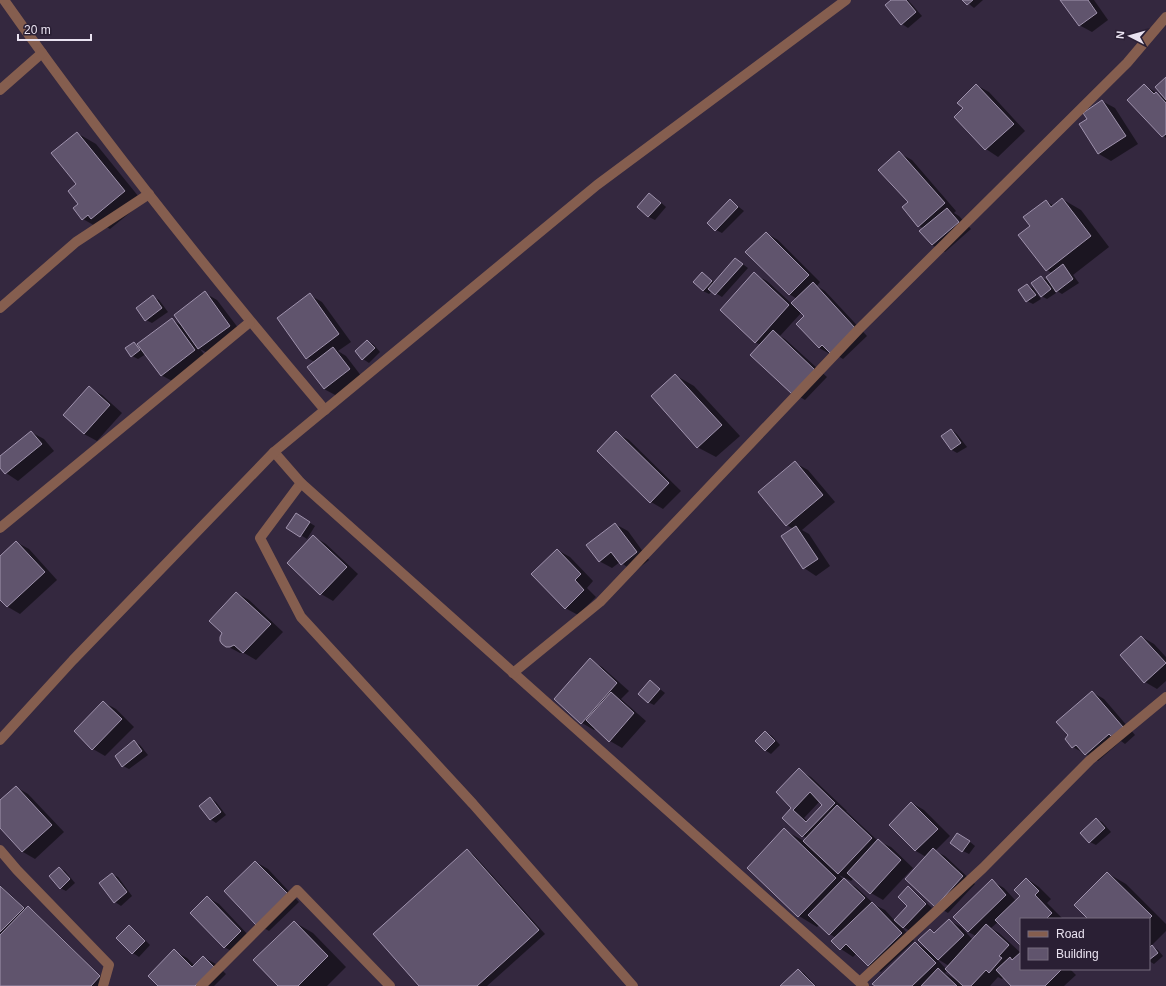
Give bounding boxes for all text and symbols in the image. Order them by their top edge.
scale bar [18,16,91,42]
north arrow [1110,16,1150,56]
text: 20 m [24,23,51,37]
text: N [1114,30,1126,40]
legend [1020,918,1150,970]
text: Road [1056,927,1085,941]
text: Building [1056,947,1099,961]

